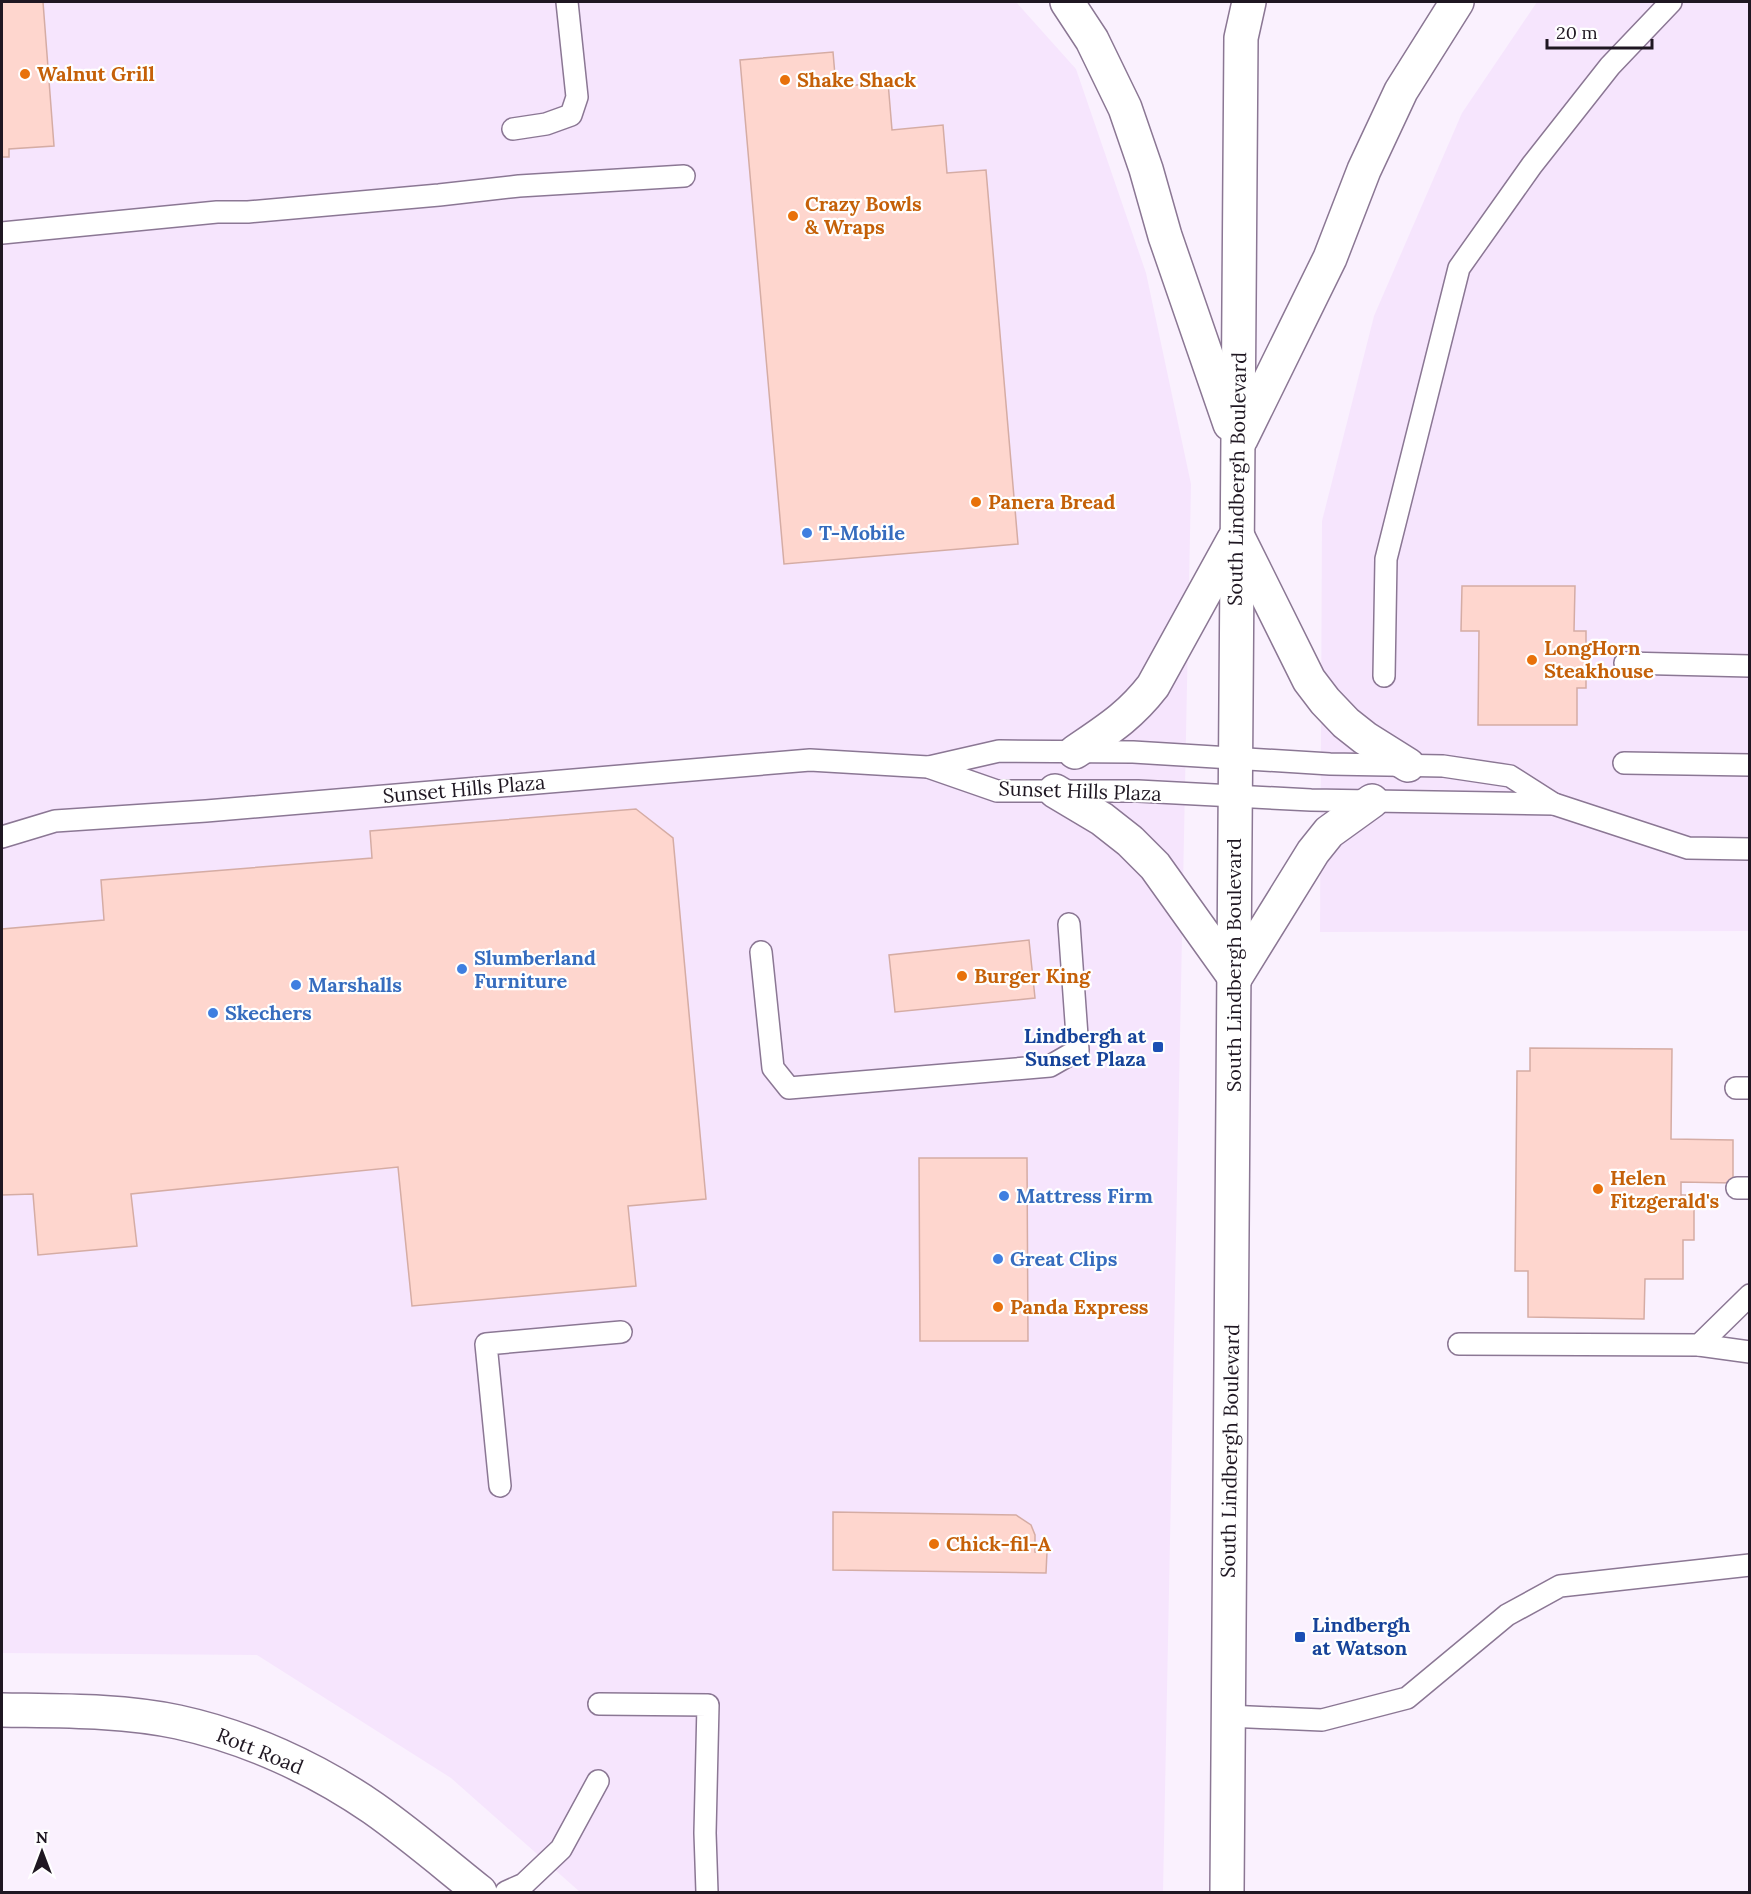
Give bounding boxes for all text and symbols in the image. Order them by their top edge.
scale bar [1547,12,1652,50]
text: 20 m [1556,21,1598,44]
place label: Walnut Grill [37,61,155,86]
marker: Walnut Grill [18,67,32,81]
place label: Shake Shack [797,67,916,92]
marker: Shake Shack [778,73,792,87]
place label: Crazy Bowls & Wraps [805,191,922,239]
marker: Crazy Bowls & Wraps [786,209,800,223]
street label: South Lindbergh Boulevard [1222,352,1251,606]
place label: Panera Bread [988,489,1115,514]
marker: Panera Bread [969,495,983,509]
place label: T-Mobile [819,520,905,545]
marker: T-Mobile [800,526,814,540]
place label: LongHorn Steakhouse [1544,635,1654,683]
marker: LongHorn Steakhouse [1525,653,1539,667]
street label: Sunset Hills Plaza [382,769,546,808]
street label: Sunset Hills Plaza [998,775,1162,806]
street label: South Lindbergh Boulevard [1221,838,1246,1092]
place label: Slumberland Furniture [474,945,596,993]
marker: Slumberland Furniture [455,962,469,976]
place label: Burger King [974,963,1091,988]
marker: Burger King [955,969,969,983]
place label: Marshalls [308,972,402,997]
marker: Marshalls [289,978,303,992]
place label: Skechers [225,1000,312,1025]
marker: Skechers [206,1006,220,1020]
place label: Lindbergh at Sunset Plaza [1024,1023,1147,1071]
marker: Lindbergh at Sunset Plaza [1151,1040,1165,1054]
place label: Helen Fitzgerald's [1610,1165,1720,1213]
marker: Helen Fitzgerald's [1591,1182,1605,1196]
place label: Mattress Firm [1016,1183,1153,1208]
marker: Mattress Firm [997,1189,1011,1203]
place label: Great Clips [1010,1246,1118,1271]
marker: Great Clips [991,1252,1005,1266]
place label: Panda Express [1010,1294,1149,1319]
marker: Panda Express [991,1300,1005,1314]
street label: South Lindbergh Boulevard [1215,1324,1244,1578]
place label: Chick-fil-A [946,1531,1052,1556]
marker: Chick-fil-A [927,1537,941,1551]
place label: Lindbergh at Watson [1312,1612,1411,1660]
marker: Lindbergh at Watson [1293,1630,1307,1644]
street label: Rott Road [213,1722,307,1779]
north arrow [12,1822,72,1882]
text: N [36,1827,48,1847]

